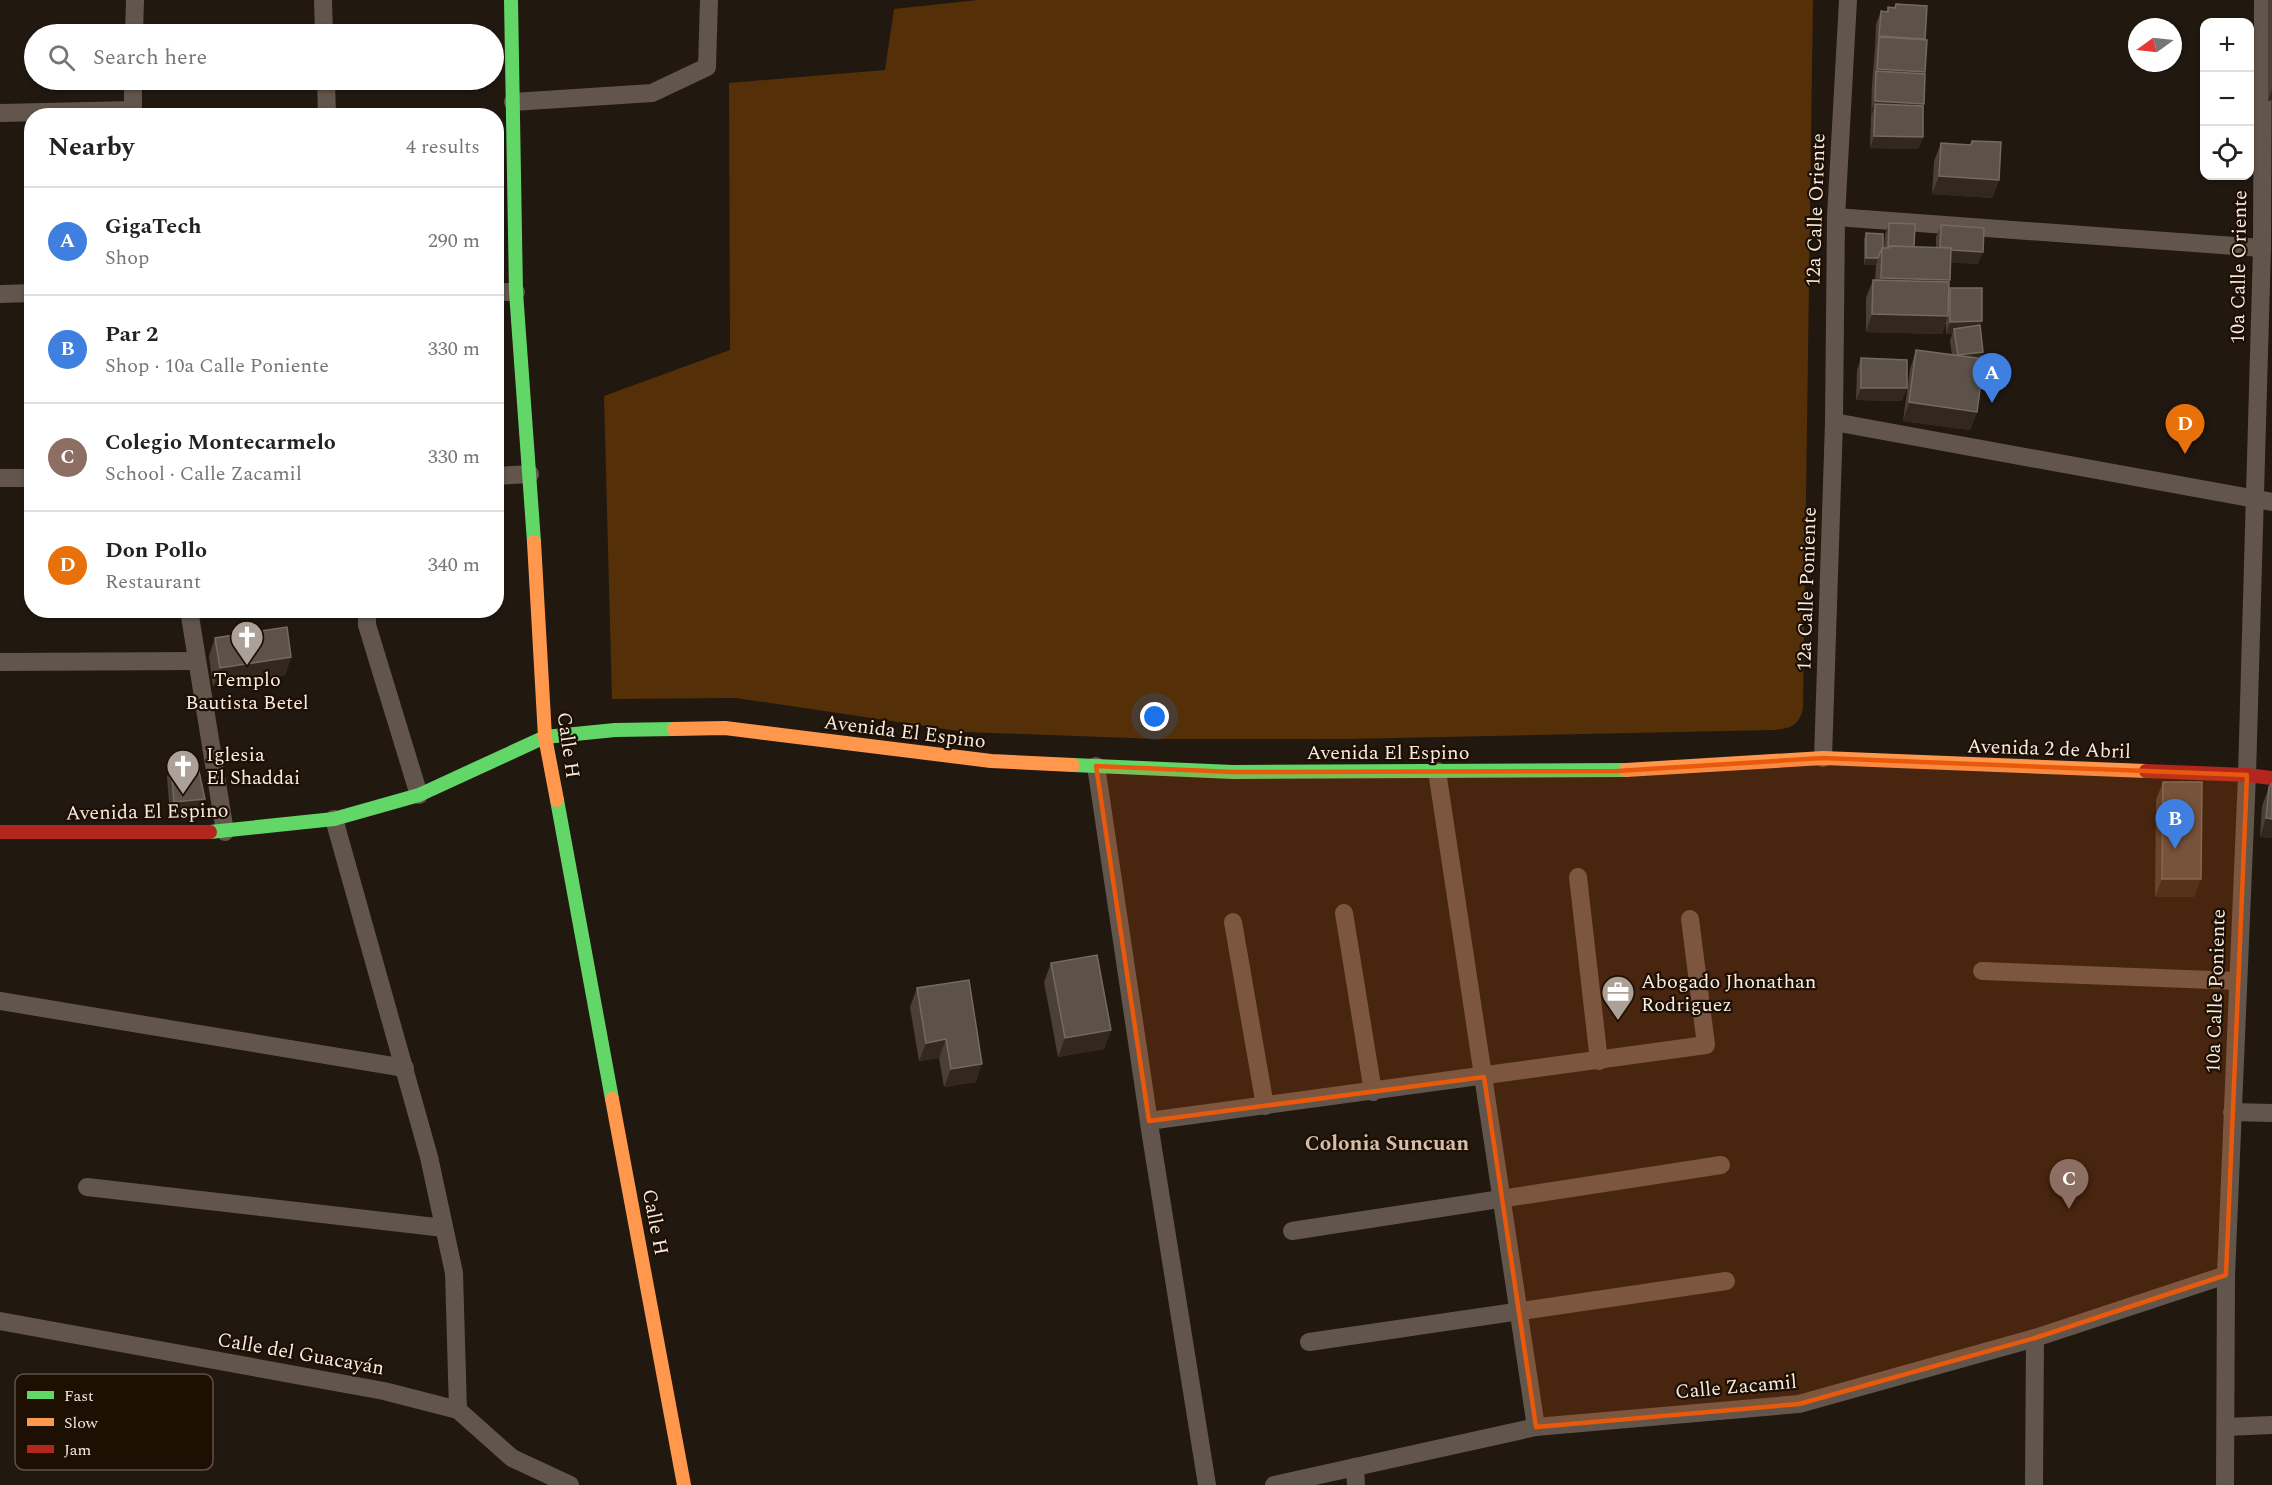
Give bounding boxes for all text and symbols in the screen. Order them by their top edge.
north arrow [2128,18,2182,72]
map controls [2200,18,2254,180]
button: + [2200,18,2254,72]
search box [24,24,504,90]
icon: search [45,41,78,74]
text: Search here [93,41,207,74]
button: − [2200,72,2254,126]
button: locate [2200,126,2254,180]
text: Nearby [48,127,134,167]
text: 4 results [406,132,480,162]
street label: 12a Calle Oriente [1798,133,1834,287]
street label: 10a Calle Oriente [2223,190,2255,344]
text: GigaTech [105,210,202,243]
text: A [60,226,75,256]
text: 290 m [428,226,480,256]
text: Shop [105,243,149,273]
text: Par 2 [105,318,158,351]
text: B [60,334,75,364]
text: 330 m [428,334,480,364]
text: Shop · 10a Calle Poniente [105,351,329,381]
pin: A [1972,354,2012,403]
pin: D [2166,404,2204,454]
text: Colegio Montecarmelo [105,426,336,459]
text: C [60,442,75,472]
text: 330 m [428,442,480,472]
text: School · Calle Zacamil [105,459,302,489]
street label: 12a Calle Poniente [1789,506,1825,672]
text: Don Pollo [105,534,207,567]
text: D [59,550,76,580]
text: 340 m [428,550,480,580]
text: Restaurant [105,567,201,597]
church icon: Templo Bautista Betel [229,619,265,666]
place label: Templo Bautista Betel [185,665,309,718]
your location [1140,702,1169,731]
street label: Avenida El Espino [822,707,988,757]
street label: Calle H [549,710,588,780]
street label: Avenida 2 de Abril [1966,731,2131,767]
street label: Avenida El Espino [1307,738,1469,768]
place label: Iglesia El Shaddai [206,740,300,793]
church icon: Iglesia El Shaddai [165,748,201,795]
street label: Avenida El Espino [65,796,229,828]
pin: B [2156,800,2194,849]
street label: 10a Calle Poniente [2198,908,2234,1074]
place label: Abogado Jhonathan Rodriguez [1641,967,1816,1020]
office icon: Abogado Jhonathan Rodriguez [1600,974,1636,1021]
district label: Colonia Suncuan [1305,1128,1469,1160]
pin: C [2050,1160,2088,1209]
street label: Calle H [634,1187,676,1258]
street label: Calle del Guacayán [215,1325,387,1383]
street label: Calle Zacamil [1674,1367,1798,1407]
legend [15,1374,213,1470]
text: Fast [64,1384,94,1408]
text: Slow [64,1411,99,1435]
text: Jam [64,1438,92,1462]

